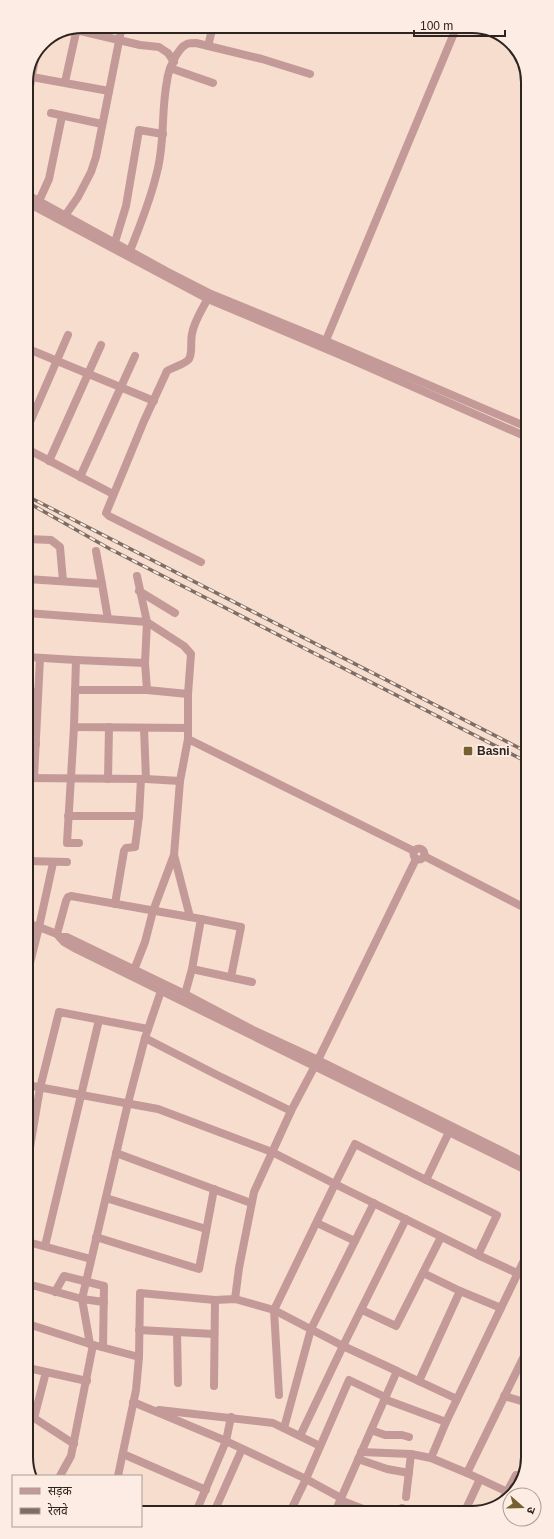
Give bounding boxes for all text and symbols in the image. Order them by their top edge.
scale bar [414,12,505,38]
text: 100 m [420,19,453,33]
place label: Basni [477,744,510,758]
marker: Basni [462,745,474,757]
legend [12,1475,142,1527]
text: सड़क [48,1484,73,1498]
north arrow [502,1487,542,1527]
text: रेलवे [48,1503,68,1518]
text: उ [524,1505,538,1516]

